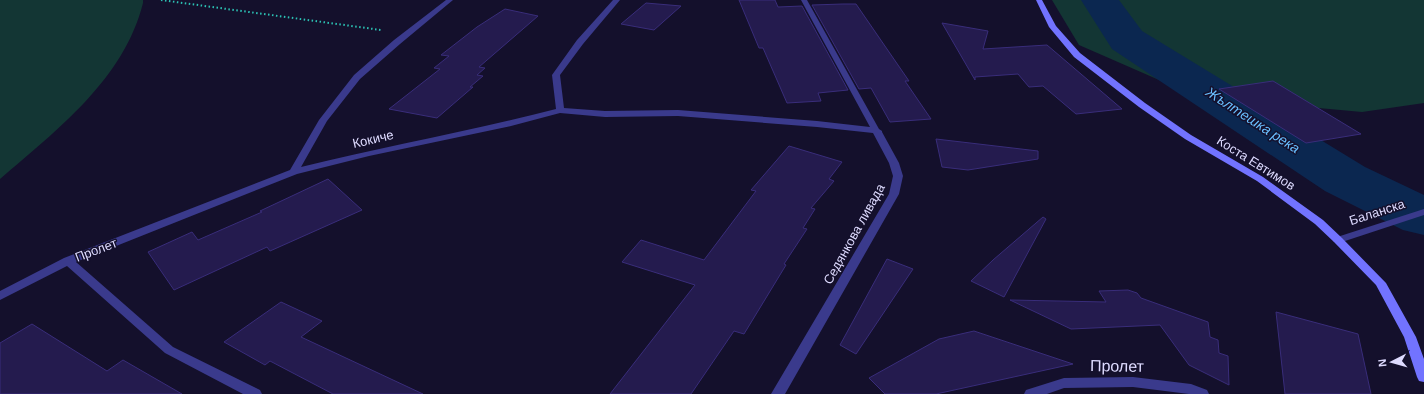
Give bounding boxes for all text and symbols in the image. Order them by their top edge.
water label: Жълтешка река [1202,83,1303,156]
street label: Кокиче [351,127,395,151]
street label: Коста Евтимов [1214,133,1298,193]
street label: Седянкова ливада [820,181,888,287]
street label: Баланска [1347,196,1407,228]
street label: Пролет [73,235,119,265]
north arrow [1372,342,1412,382]
street label: Пролет [1090,357,1145,375]
text: N [1376,358,1388,368]

